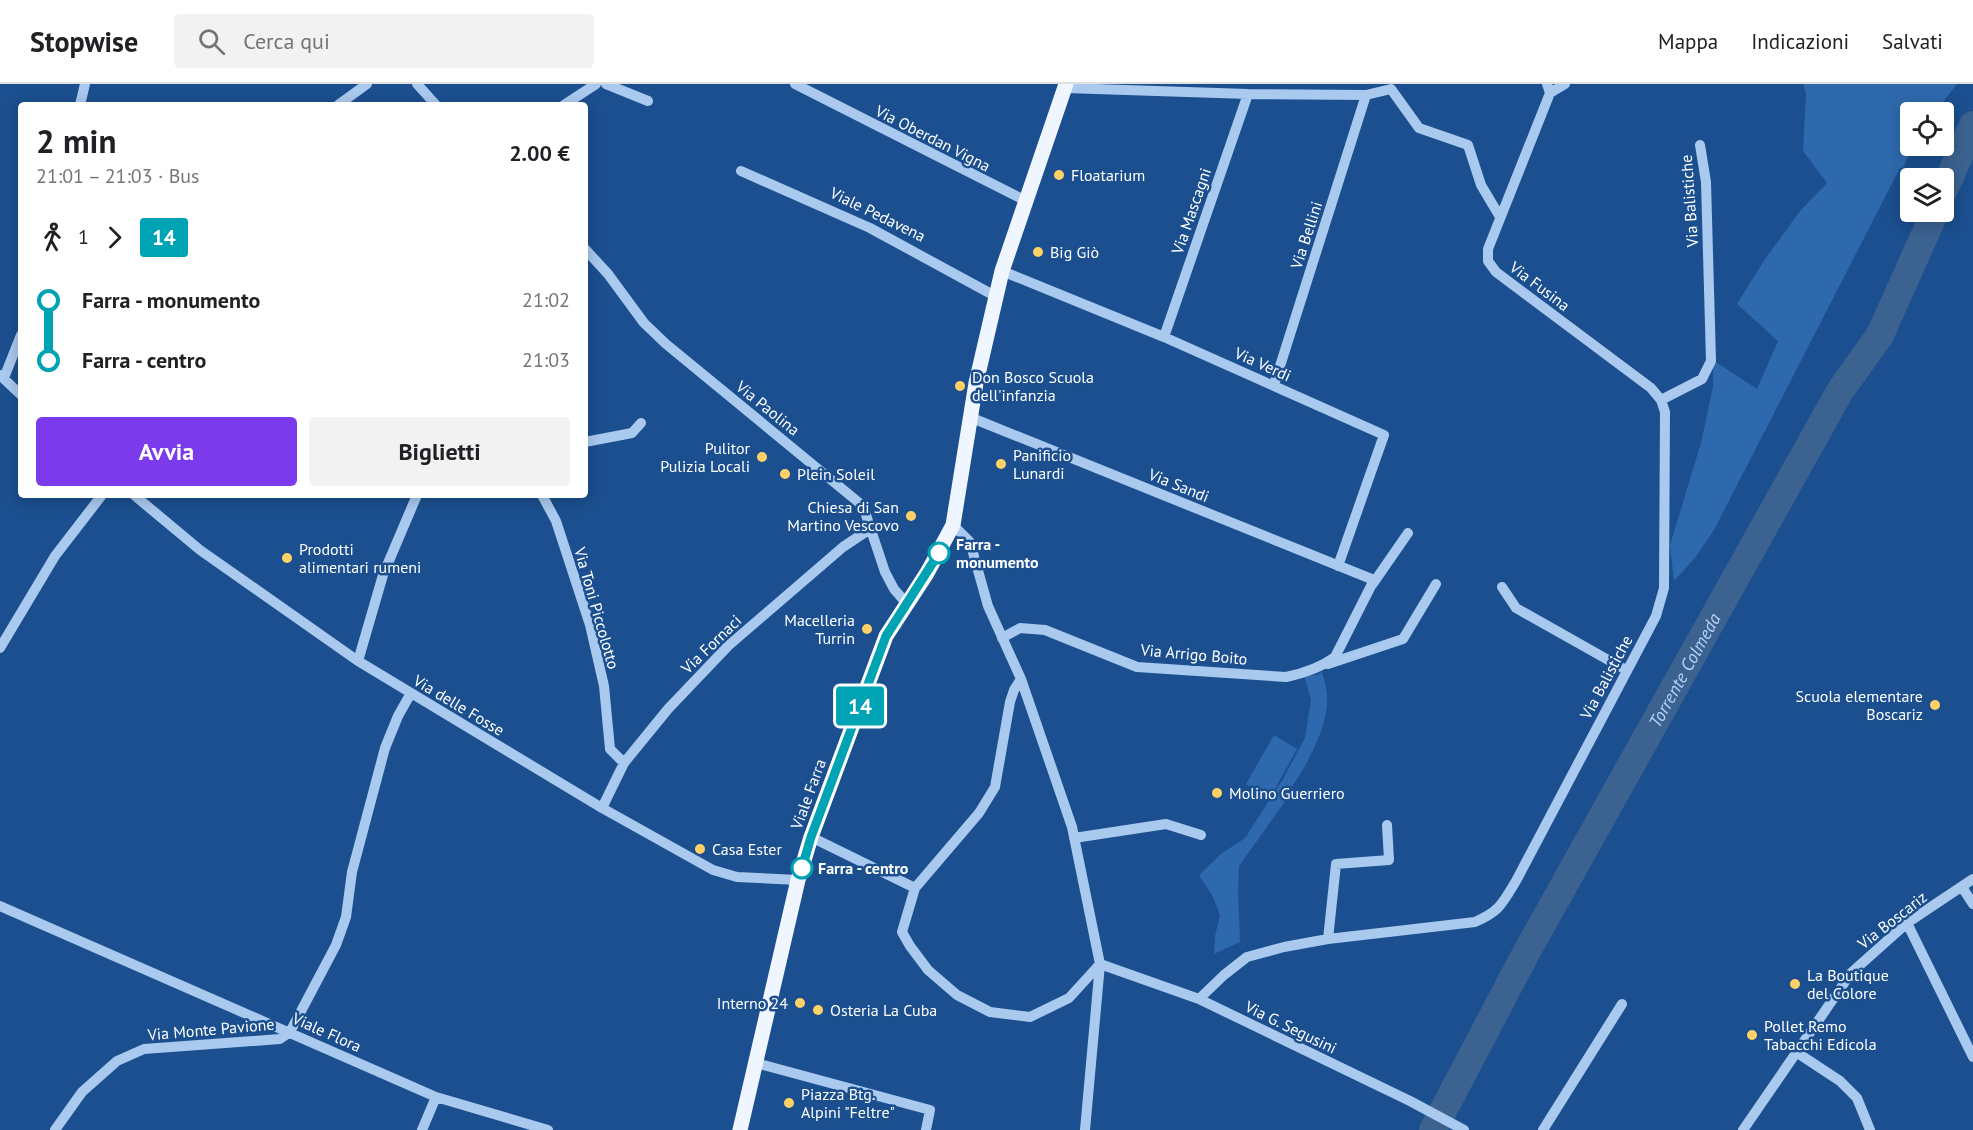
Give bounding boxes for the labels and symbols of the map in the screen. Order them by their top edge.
street label: Via Oberdan Vigna [871,100,994,176]
street label: Via Balistiche [1676,154,1702,249]
place label: Floatarium [1071,165,1145,185]
street label: Via Mascagni [1167,165,1215,258]
marker: Floatarium [1052,168,1066,182]
street label: Viale Pedavena [826,182,929,246]
street label: Via Bellini [1285,199,1326,272]
place label: Big Giò [1050,242,1099,262]
marker: Big Giò [1031,245,1045,259]
street label: Via Fusina [1505,256,1574,315]
street label: Via Verdi [1231,342,1294,385]
place label: Don Bosco Scuola dell'infanzia [972,367,1094,405]
street label: Via Paolina [731,376,804,440]
marker: Don Bosco Scuola dell'infanzia [953,379,967,393]
place label: Pulitor Pulizia Locali [660,438,751,476]
place label: Panificio Lunardi [1013,445,1071,483]
marker: Pulitor Pulizia Locali [755,450,769,464]
marker: Panificio Lunardi [994,457,1008,471]
street label: Via Sandi [1145,463,1212,506]
place label: Plein Soleil [797,464,875,484]
marker: Plein Soleil [778,467,792,481]
place label: Chiesa di San Martino Vescovo [787,497,899,535]
marker: Chiesa di San Martino Vescovo [904,509,918,523]
place label: Farra - monumento [956,534,1039,572]
place label: Prodotti alimentari rumeni [299,539,421,577]
marker: Farra - monumento [928,542,950,564]
street label: Via Toni Piccolotto [570,544,624,671]
marker: Prodotti alimentari rumeni [280,551,294,565]
water label: Torrente Colmeda [1643,609,1725,732]
street label: Via Fornaci [676,610,745,678]
place label: Macelleria Turrin [784,610,855,648]
marker: Macelleria Turrin [860,622,874,636]
street label: Via Balistiche [1575,632,1637,723]
street label: Via Arrigo Boito [1139,639,1248,669]
street label: Via delle Fosse [409,670,508,740]
line badge: 14 [833,686,887,726]
place label: Scuola elementare Boscariz [1795,686,1923,724]
marker: Scuola elementare Boscariz [1928,698,1942,712]
street label: Viale Farra [786,756,830,833]
place label: Molino Guerriero [1229,783,1345,803]
marker: Molino Guerriero [1210,786,1224,800]
place label: Casa Ester [712,839,782,859]
marker: Casa Ester [693,842,707,856]
marker: Farra - centro [791,857,813,879]
place label: Farra - centro [818,858,909,878]
street label: Via Boscariz [1853,887,1931,954]
place label: La Boutique del Colore [1807,965,1889,1003]
marker: La Boutique del Colore [1788,977,1802,991]
place label: Interno 24 [717,993,788,1013]
marker: Interno 24 [793,996,807,1010]
street label: Via G. Segusini [1241,996,1340,1058]
place label: Osteria La Cuba [830,1000,937,1020]
marker: Osteria La Cuba [811,1003,825,1017]
street label: Viale Flora [289,1008,365,1056]
street label: Via Monte Pavione [146,1014,275,1045]
place label: Pollet Remo Tabacchi Edicola [1764,1016,1877,1054]
marker: Pollet Remo Tabacchi Edicola [1745,1028,1759,1042]
place label: Piazza Btg. Alpini "Feltre" [801,1084,895,1122]
marker: Piazza Btg. Alpini "Feltre" [782,1096,796,1110]

